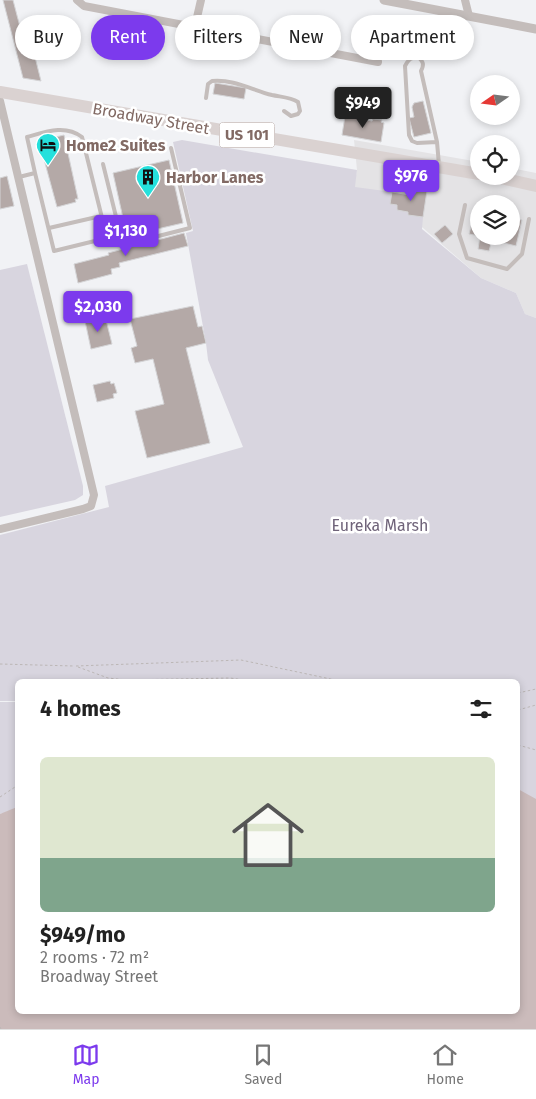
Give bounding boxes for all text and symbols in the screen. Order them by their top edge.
chip: Buy [15,15,81,60]
chip: Rent [91,15,165,60]
chip: Filters [175,15,260,60]
chip: New [270,15,341,60]
chip: Apartment [351,15,474,60]
north arrow [470,75,520,125]
map controls [470,75,520,245]
pin: $949 [333,86,393,129]
text: $949 [345,93,381,112]
street label: Broadway Street [91,99,211,138]
road number: US 101 [220,122,274,148]
hotel icon: Home2 Suites [35,132,61,166]
button: locate [470,135,520,185]
place label: Home2 Suites [66,136,166,155]
pin: $976 [381,160,441,202]
building icon: Harbor Lanes [135,164,161,198]
text: $976 [394,166,428,185]
place label: Harbor Lanes [166,168,264,187]
button: layers [470,195,520,245]
pin: $1,130 [85,214,167,257]
text: $1,130 [105,221,147,240]
pin: $2,030 [57,290,139,333]
text: $2,030 [74,297,122,316]
park label: Eureka Marsh [332,516,428,535]
icon: filters [467,695,495,723]
text: 4 homes [40,696,121,722]
icon: home [223,790,313,880]
text: $949/mo [40,922,125,948]
text: 2 rooms · 72 m² [40,948,149,967]
text: Broadway Street [40,967,158,986]
tab: Map [72,1041,100,1088]
tab: Saved [244,1041,282,1088]
tab: Home [427,1041,464,1088]

